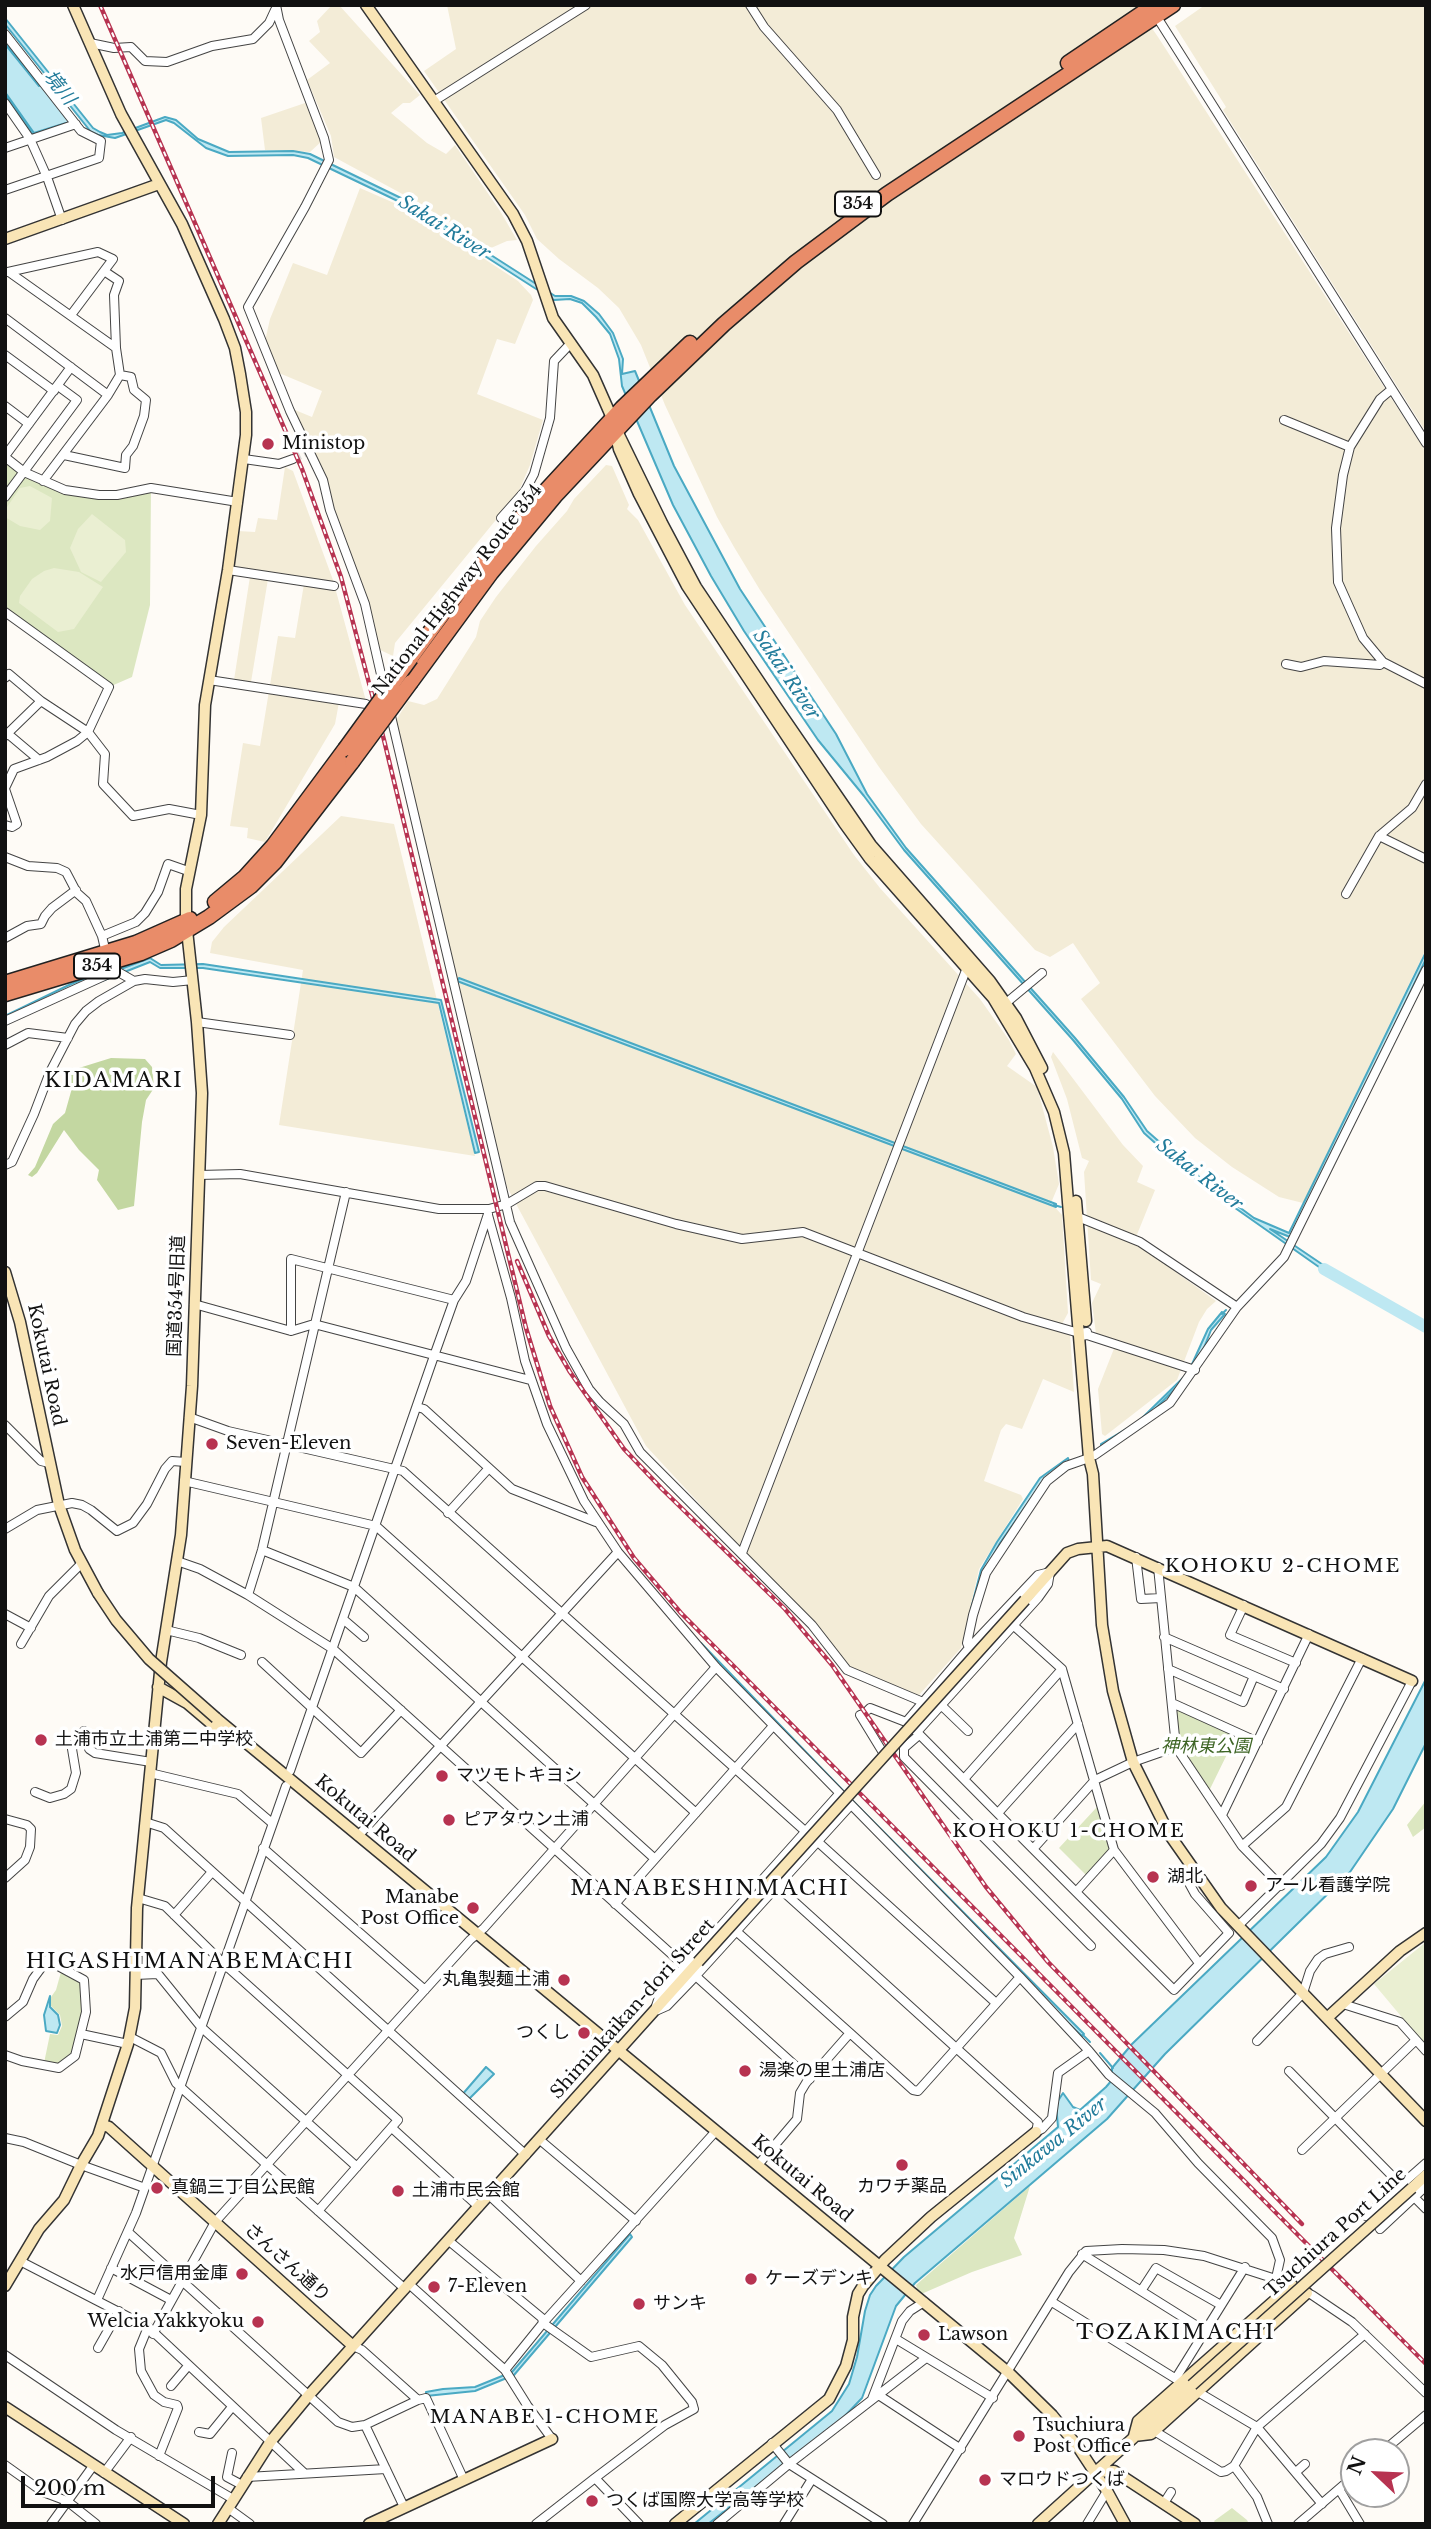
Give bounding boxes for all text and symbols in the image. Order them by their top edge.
water label: 境川 [38,66,80,110]
water label: Sakai River [394,191,494,265]
road number: 354 [835,192,881,216]
place label: Ministop [282,433,365,455]
marker: Ministop [260,436,276,452]
street label: National Highway Route 354 [369,480,547,700]
water label: Sakai River [748,626,824,724]
road number: 354 [74,954,120,978]
district label: KIDAMARI [45,1068,183,1094]
water label: Sakai River [1151,1134,1247,1216]
street label: 国道354号旧道 [164,1235,190,1357]
street label: Kokutai Road [23,1302,69,1428]
place label: Seven-Eleven [226,1433,351,1455]
marker: Seven-Eleven [204,1436,220,1452]
district label: KOHOKU 2-CHOME [1166,1556,1400,1578]
place label: 土浦市立土浦第二中学校 [55,1729,253,1751]
marker: 土浦市立土浦第二中学校 [33,1732,49,1748]
park label: 神林東公園 [1161,1736,1251,1758]
place label: マツモトキヨシ [456,1765,582,1787]
marker: マツモトキヨシ [434,1768,450,1784]
street label: Kokutai Road [310,1771,420,1867]
place label: ピアタウン土浦 [463,1809,589,1831]
marker: ピアタウン土浦 [441,1812,457,1828]
district label: KOHOKU 1-CHOME [954,1821,1184,1843]
place label: 湖北 [1167,1866,1203,1888]
marker: 湖北 [1145,1869,1161,1885]
place label: アール看護学院 [1265,1875,1390,1897]
district label: MANABESHINMACHI [572,1876,848,1902]
marker: アール看護学院 [1243,1878,1259,1894]
place label: Manabe Post Office [361,1887,459,1930]
marker: Manabe Post Office [465,1900,481,1916]
street label: Shiminkaikan-dori Street [546,1914,720,2104]
district label: HIGASHIMANABEMACHI [28,1949,352,1975]
place label: 丸亀製麺土浦 [442,1969,550,1991]
marker: 丸亀製麺土浦 [556,1972,572,1988]
place label: つくし [516,2022,570,2044]
marker: つくし [576,2025,592,2041]
place label: 湯楽の里土浦店 [759,2060,885,2082]
marker: 湯楽の里土浦店 [737,2063,753,2079]
water label: Sinkawa River [996,2093,1112,2193]
street label: Kokutai Road [747,2131,857,2227]
marker: カワチ薬品 [894,2157,910,2173]
street label: Tsuchiura Port Line [1261,2164,1411,2302]
place label: カワチ薬品 [857,2176,947,2198]
place label: 真鍋三丁目公民館 [171,2177,315,2199]
marker: 真鍋三丁目公民館 [149,2180,165,2196]
place label: 土浦市民会館 [412,2180,520,2202]
marker: 土浦市民会館 [390,2183,406,2199]
street label: さんさん通り [240,2219,334,2307]
place label: 水戸信用金庫 [120,2263,228,2285]
marker: 水戸信用金庫 [234,2266,250,2282]
place label: ケーズデンキ [765,2268,873,2290]
marker: ケーズデンキ [743,2271,759,2287]
place label: 7-Eleven [448,2276,527,2298]
marker: 7-Eleven [426,2279,442,2295]
place label: サンキ [653,2293,707,2315]
marker: サンキ [631,2296,647,2312]
place label: Welcia Yakkyoku [87,2311,244,2333]
marker: Welcia Yakkyoku [250,2314,266,2330]
district label: TOZAKIMACHI [1078,2320,1274,2346]
place label: Lawson [938,2324,1008,2346]
marker: Lawson [916,2327,932,2343]
district label: MANABE 1-CHOME [431,2407,659,2429]
place label: Tsuchiura Post Office [1033,2415,1131,2458]
marker: Tsuchiura Post Office [1011,2428,1027,2444]
north arrow [1340,2438,1410,2508]
text: N [1343,2453,1371,2478]
scale bar [24,2462,219,2506]
place label: マロウドつくば [999,2469,1125,2491]
marker: マロウドつくば [977,2472,993,2488]
text: 200 m [34,2475,105,2501]
place label: つくば国際大学高等学校 [606,2490,804,2512]
marker: つくば国際大学高等学校 [584,2493,600,2509]

